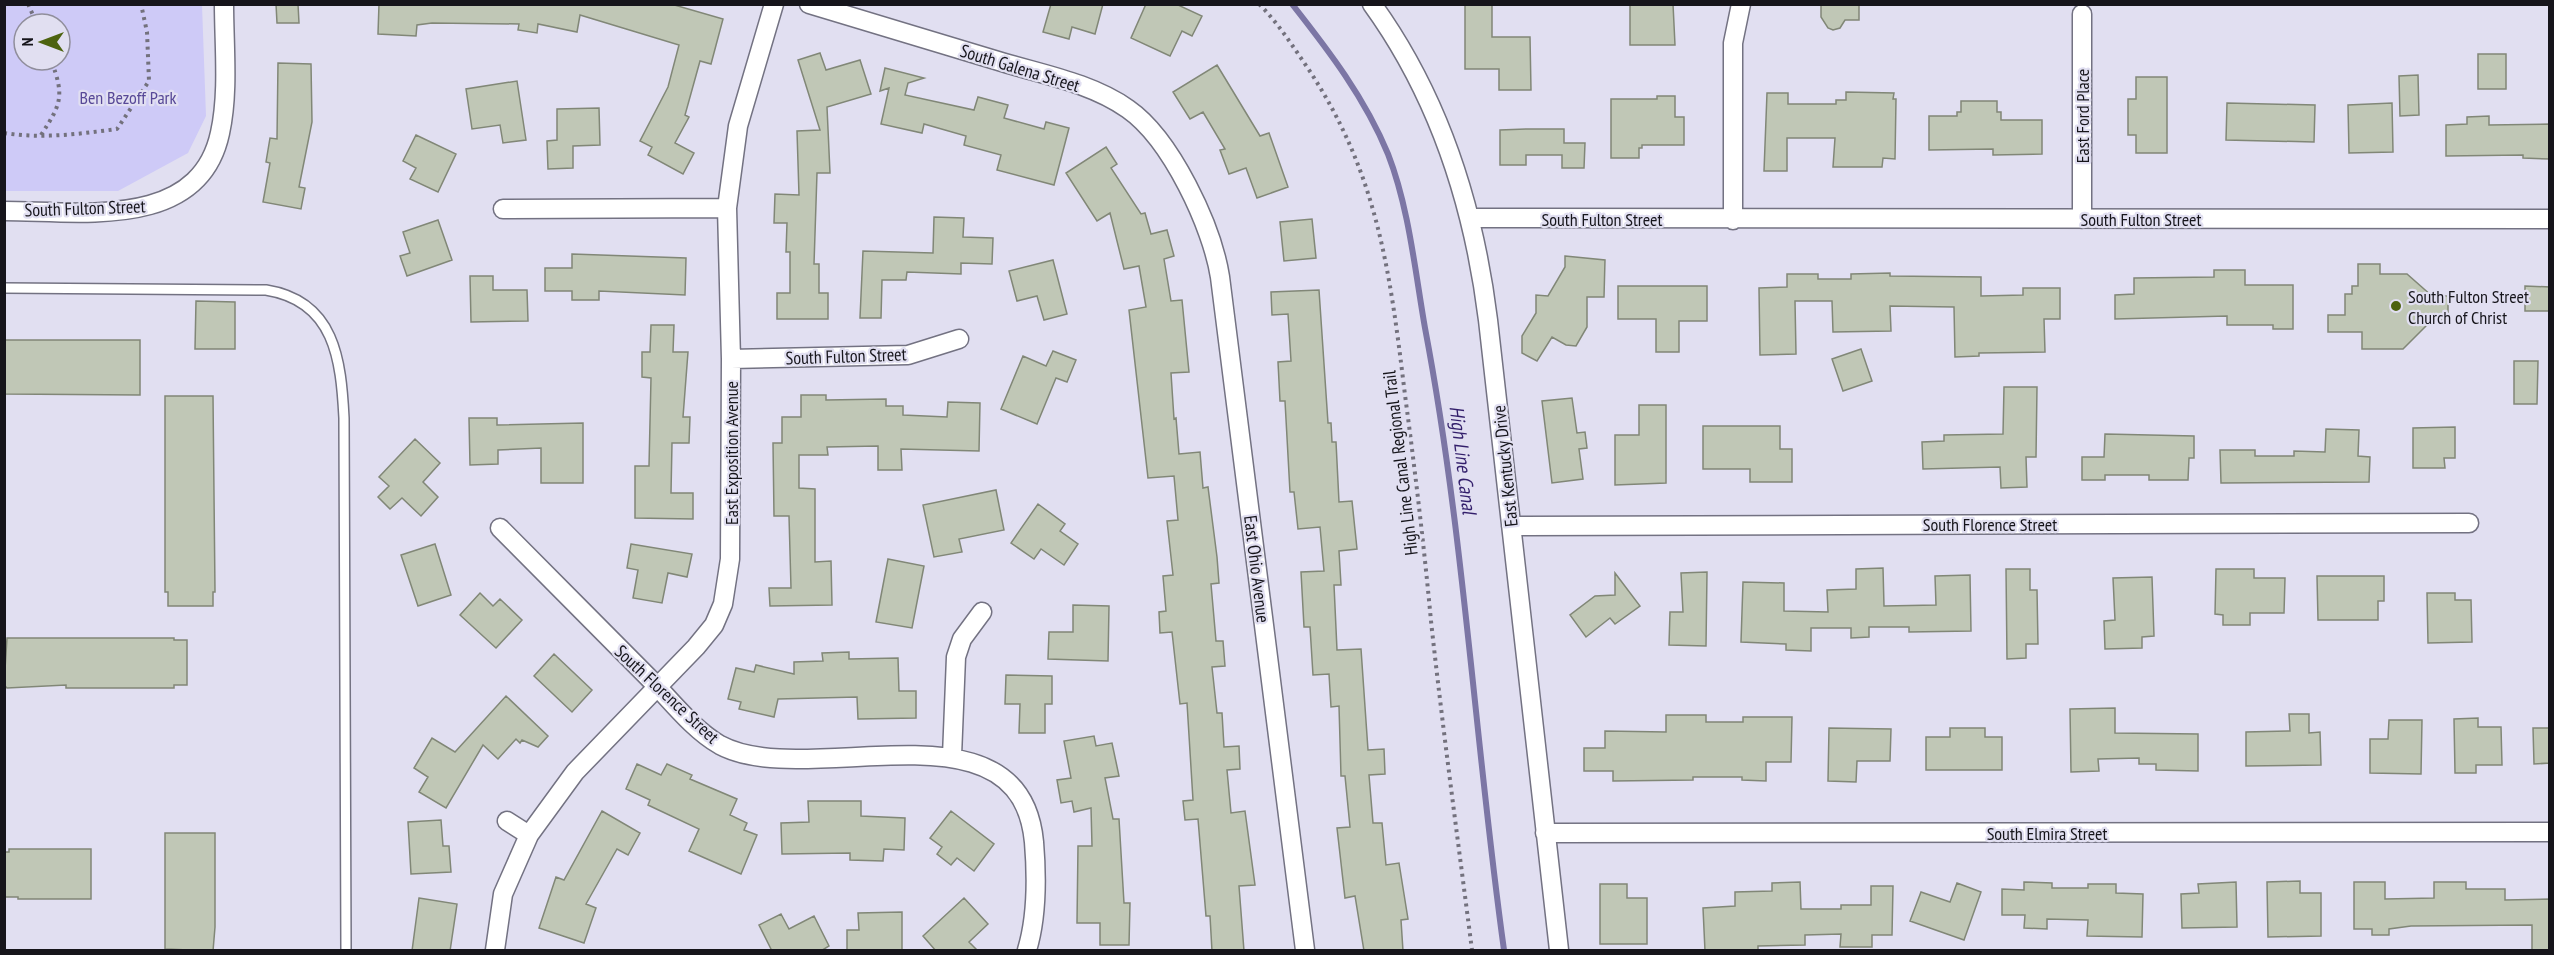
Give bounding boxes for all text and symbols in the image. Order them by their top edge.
north arrow [12,12,72,72]
text: N [17,38,37,46]
street label: South Galena Street [957,39,1083,97]
street label: East Ford Place [2071,69,2094,163]
park label: Ben Bezoff Park [79,86,177,109]
street label: South Fulton Street [24,194,146,222]
street label: South Fulton Street [1542,208,1663,231]
street label: South Fulton Street [2081,208,2202,231]
place label: South Fulton Street Church of Christ [2408,285,2529,329]
marker: South Fulton Street Church of Christ [2389,299,2403,313]
street label: South Fulton Street [785,342,907,370]
street label: High Line Canal Regional Trail [1377,368,1423,557]
street label: East Exposition Avenue [720,381,743,525]
water label: High Line Canal [1443,404,1483,518]
street label: East Kentucky Drive [1487,404,1523,528]
street label: South Florence Street [1923,513,2057,536]
street label: East Ohio Avenue [1239,514,1275,624]
street label: South Florence Street [610,640,724,748]
street label: South Elmira Street [1987,822,2107,845]

